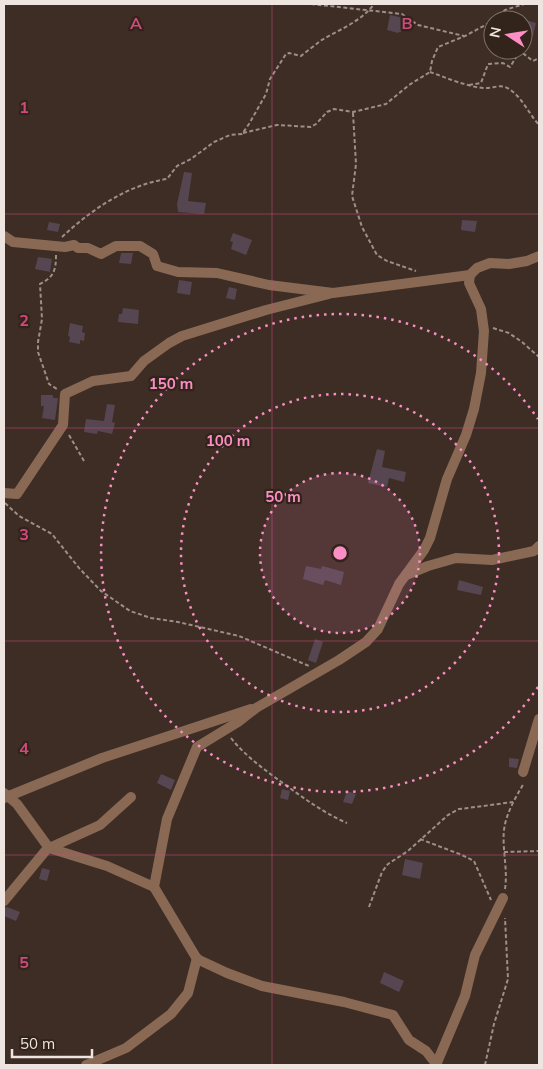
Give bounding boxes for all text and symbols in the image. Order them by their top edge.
north arrow [483,10,533,60]
text: A [130,13,142,33]
text: B [401,13,413,33]
text: N [485,25,505,39]
text: 1 [19,97,29,117]
text: 2 [19,310,29,330]
text: 150 m [149,374,193,393]
text: 100 m [206,431,250,450]
text: 50 m [265,487,301,506]
text: 3 [19,524,29,544]
centre of rings [331,544,349,562]
text: 4 [19,738,29,758]
text: 5 [19,952,29,972]
scale bar [12,1026,92,1058]
text: 50 m [20,1034,55,1053]

